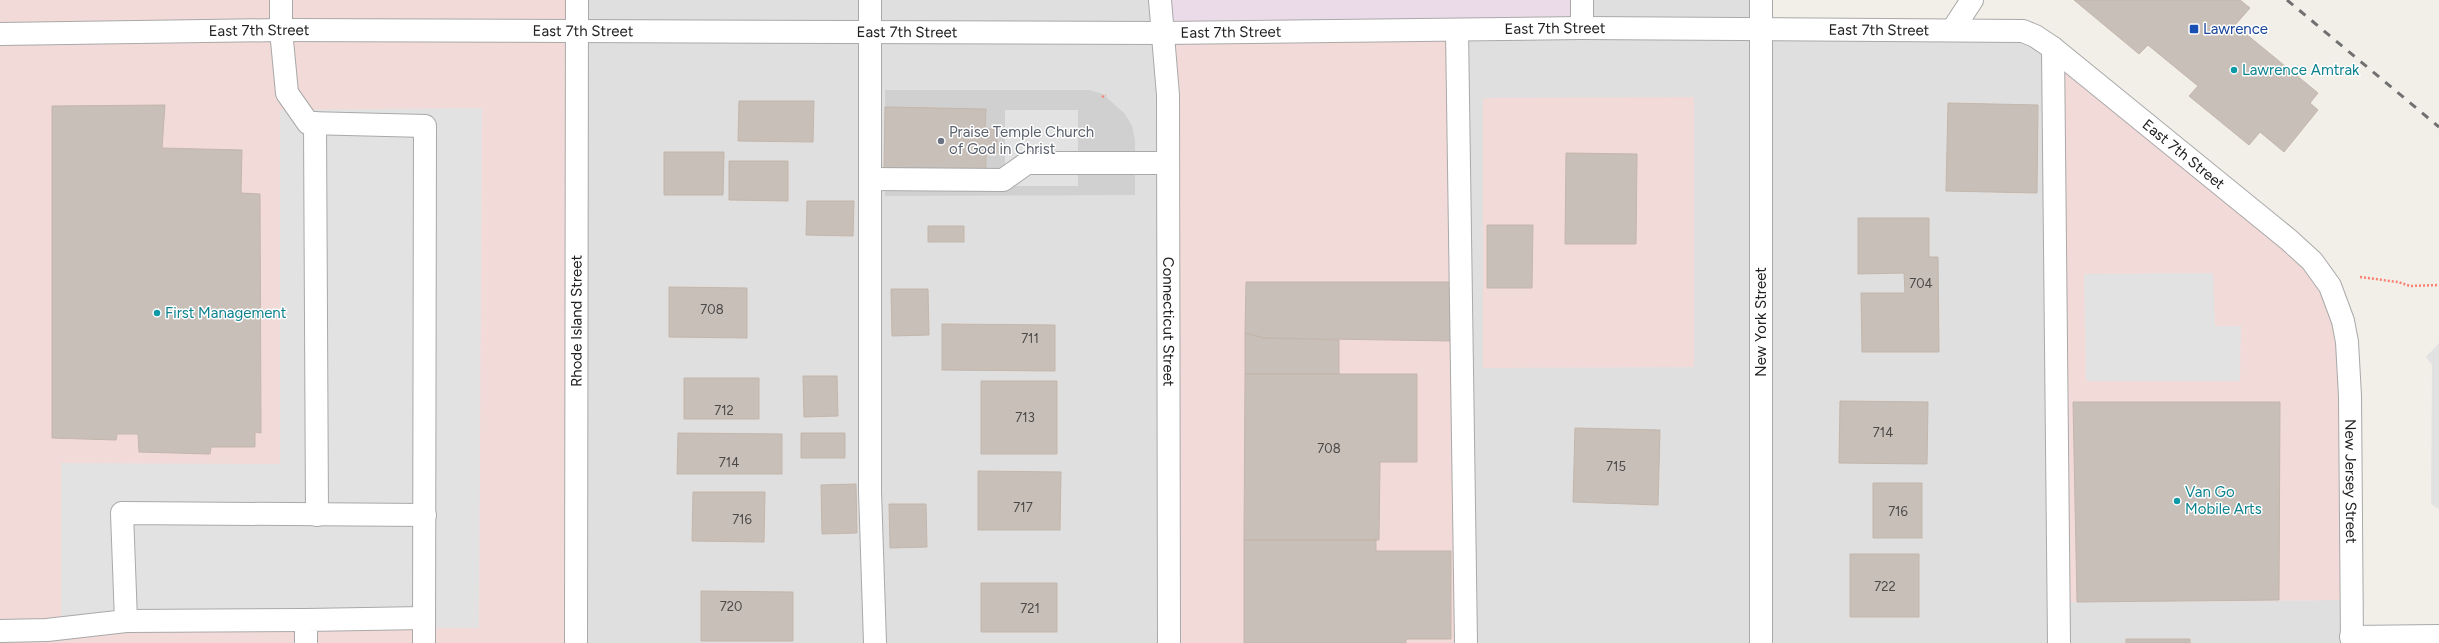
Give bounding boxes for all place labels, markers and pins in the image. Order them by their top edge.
place label: Lawrence [2203,20,2268,38]
marker: Lawrence [2188,23,2200,35]
place label: Lawrence Amtrak [2242,61,2360,79]
marker: Lawrence Amtrak [2229,65,2239,75]
place label: Praise Temple Church of God in Christ [949,123,1094,158]
marker: Praise Temple Church of God in Christ [936,136,946,146]
place label: First Management [165,304,287,322]
marker: First Management [152,308,162,318]
place label: Van Go Mobile Arts [2185,483,2262,518]
marker: Van Go Mobile Arts [2172,496,2182,506]

